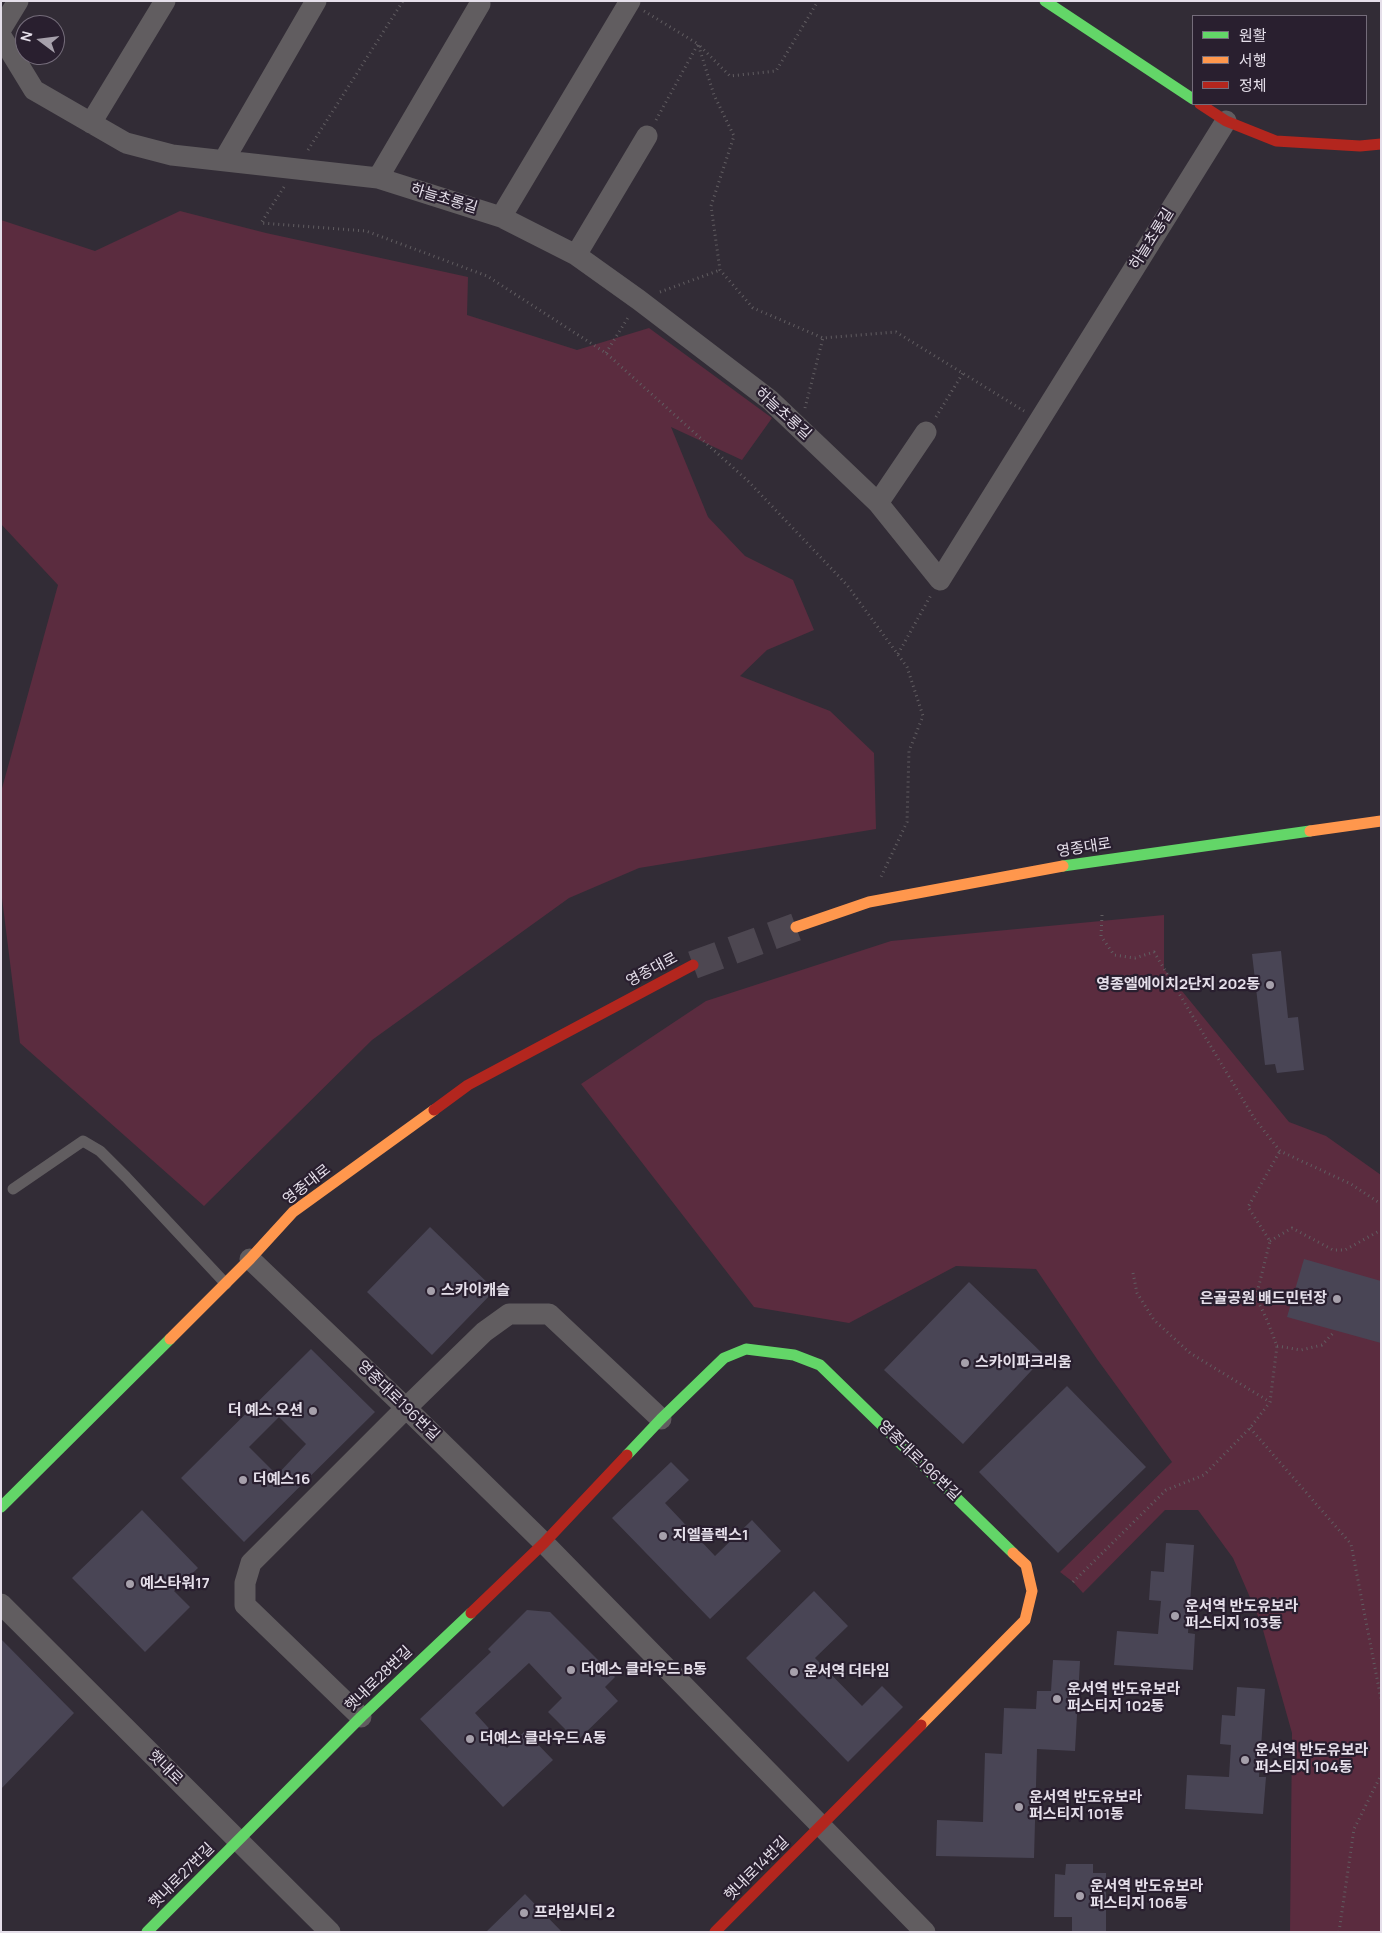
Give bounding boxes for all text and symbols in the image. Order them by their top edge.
north arrow [15,15,65,65]
legend [1192,15,1367,105]
text: 원활 [1239,25,1267,46]
text: N [16,29,36,44]
text: 서행 [1239,50,1267,71]
text: 정체 [1239,75,1267,96]
street label: 하늘초롱길 [408,180,480,218]
street label: 하늘초롱길 [1126,205,1178,273]
street label: 하늘초롱길 [751,384,815,444]
street label: 영종대로 [1055,835,1113,861]
street label: 영종대로 [623,949,681,991]
place label: 영종엘에이치2단지 202동 [1096,976,1260,994]
marker: 영종엘에이치2단지 202동 [1264,979,1276,991]
street label: 영종대로 [280,1161,334,1209]
place label: 스카이캐슬 [441,1282,510,1300]
marker: 스카이캐슬 [425,1285,437,1297]
place label: 은골공원 배드민턴장 [1200,1290,1327,1308]
marker: 은골공원 배드민턴장 [1331,1293,1343,1305]
place label: 스카이파크리움 [975,1354,1072,1372]
street label: 영종대로196번길 [353,1357,443,1445]
marker: 스카이파크리움 [959,1357,971,1369]
place label: 더 예스 오션 [228,1402,303,1420]
marker: 더 예스 오션 [307,1405,319,1417]
street label: 영종대로196번길 [874,1417,964,1505]
place label: 더예스16 [253,1471,310,1489]
marker: 더예스16 [237,1474,249,1486]
place label: 지엘플렉스1 [673,1527,749,1545]
marker: 지엘플렉스1 [657,1530,669,1542]
place label: 예스타워17 [140,1575,210,1593]
marker: 예스타워17 [124,1578,136,1590]
place label: 운서역 반도유보라 퍼스티지 103동 [1185,1598,1298,1633]
marker: 운서역 반도유보라 퍼스티지 103동 [1169,1610,1181,1622]
street label: 햇내로28번길 [342,1643,416,1715]
place label: 더예스 클라우드 B동 [581,1661,707,1679]
place label: 운서역 더타임 [804,1663,890,1681]
marker: 더예스 클라우드 B동 [565,1664,577,1676]
marker: 운서역 더타임 [788,1666,800,1678]
place label: 운서역 반도유보라 퍼스티지 102동 [1067,1681,1180,1716]
marker: 운서역 반도유보라 퍼스티지 102동 [1051,1693,1063,1705]
place label: 더예스 클라우드 A동 [480,1730,606,1748]
marker: 더예스 클라우드 A동 [464,1733,476,1745]
place label: 운서역 반도유보라 퍼스티지 104동 [1255,1742,1368,1777]
street label: 햇내로 [144,1747,186,1789]
marker: 운서역 반도유보라 퍼스티지 104동 [1239,1754,1251,1766]
place label: 운서역 반도유보라 퍼스티지 101동 [1029,1789,1142,1824]
marker: 운서역 반도유보라 퍼스티지 101동 [1013,1801,1025,1813]
street label: 햇내로14번길 [721,1833,793,1905]
street label: 햇내로27번길 [146,1840,218,1912]
place label: 운서역 반도유보라 퍼스티지 106동 [1090,1878,1203,1913]
marker: 운서역 반도유보라 퍼스티지 106동 [1074,1890,1086,1902]
place label: 프라임시티 2 [534,1904,615,1922]
marker: 프라임시티 2 [518,1907,530,1919]

